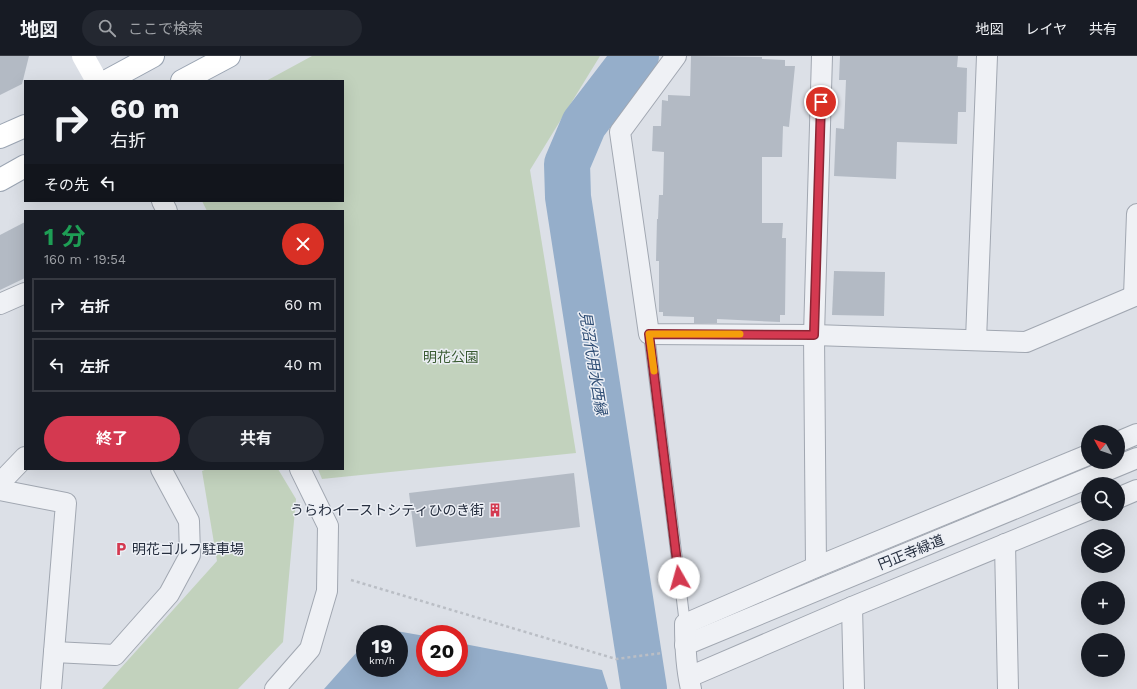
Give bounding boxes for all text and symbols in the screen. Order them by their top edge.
search box [82,10,362,46]
icon: search [96,17,118,39]
text: 地図 [20,18,58,41]
text: ここで検索 [128,20,203,38]
text: 地図 [975,21,1003,37]
text: レイヤ [1025,21,1067,37]
text: 共有 [1089,21,1117,37]
pin [804,85,838,119]
icon: arrive [810,91,832,113]
text: 60 m [110,92,180,125]
icon: right [44,96,96,148]
text: 右折 [110,130,146,151]
icon: left [97,172,119,194]
text: その先 [44,176,89,194]
text: 1 分 [44,223,85,251]
button: close [282,223,324,265]
text: 160 m · 19:54 [44,252,126,267]
icon: right [46,294,68,316]
text: 60 m [284,296,322,314]
text: 右折 [80,298,110,316]
water label: 見沼代用水西縁 [576,310,610,418]
park label: 明花公園 [423,349,479,365]
icon: left [46,354,68,376]
text: 40 m [284,356,322,374]
text: 左折 [80,358,110,376]
button: 終了 [44,416,180,462]
button: 共有 [188,416,324,462]
north arrow [1081,425,1125,469]
map controls [1081,425,1125,677]
button: search [1081,477,1125,521]
place label: うらわイーストシティひのき街 [290,502,484,518]
building icon: うらわイーストシティひのき街 [487,502,503,518]
button: layers [1081,529,1125,573]
street label: 円正寺緑道 [876,531,946,573]
parking icon: 明花ゴルフ駐車場 [113,541,129,557]
place label: 明花ゴルフ駐車場 [132,541,244,557]
position arrow [658,557,700,599]
button: + [1081,581,1125,625]
speed limit sign: 20 [416,625,468,677]
button: − [1081,633,1125,677]
text: 19 [372,634,392,658]
text: km/h [369,655,395,666]

